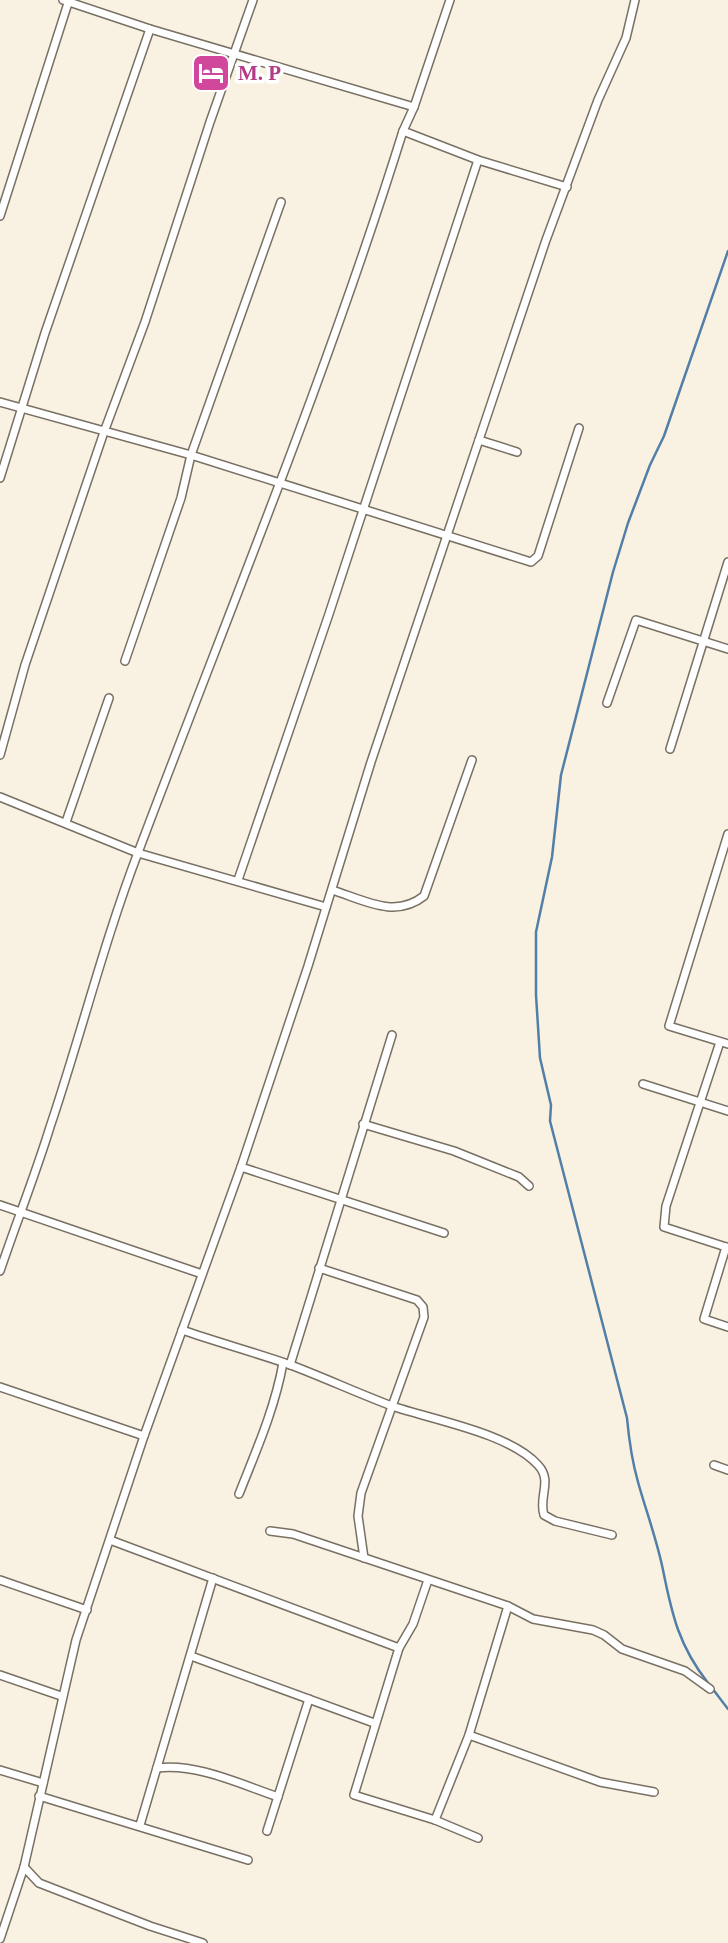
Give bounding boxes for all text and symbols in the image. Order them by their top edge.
hotel icon: M. P [190,52,232,94]
place label: M. P [238,61,281,85]

